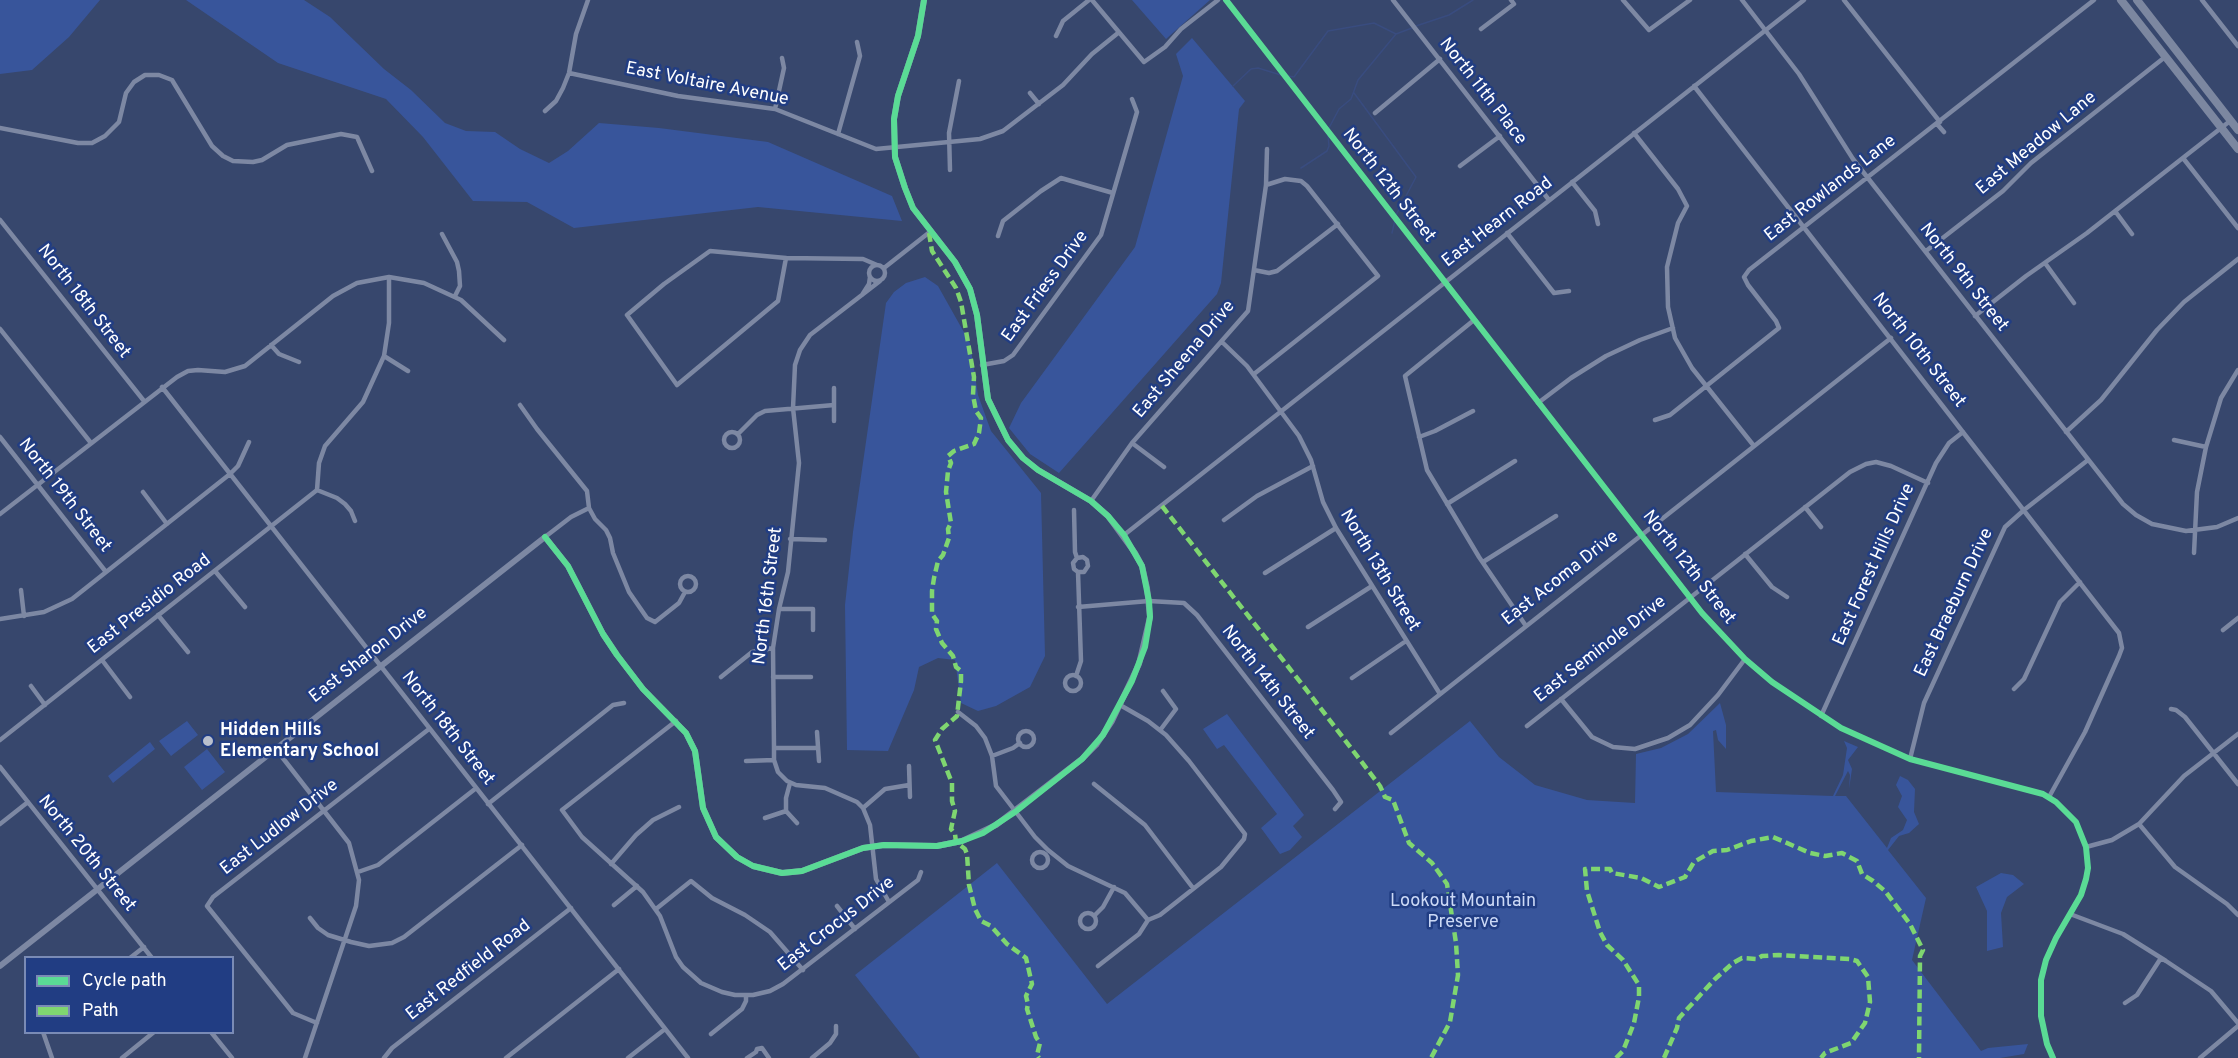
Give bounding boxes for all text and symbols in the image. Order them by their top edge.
street label: North 11th Place [1434,34,1530,150]
street label: East Voltaire Avenue [624,59,790,111]
street label: East Meadow Lane [1973,87,2101,201]
street label: North 12th Street [1337,125,1439,247]
street label: East Rowlands Lane [1761,131,1901,247]
street label: East Hearn Road [1438,173,1558,273]
street label: North 9th Street [1914,219,2012,337]
street label: East Friess Drive [998,227,1094,347]
street label: North 18th Street [32,241,134,363]
street label: North 10th Street [1867,289,1969,413]
street label: East Sheena Drive [1129,297,1241,423]
street label: North 19th Street [13,435,115,557]
street label: East Forest Hills Drive [1829,481,1921,649]
street label: North 13th Street [1334,506,1424,636]
street label: North 12th Street [1637,507,1739,629]
street label: East Braeburn Drive [1911,525,1999,681]
street label: North 16th Street [750,526,788,666]
street label: East Acoma Drive [1498,527,1624,631]
street label: East Presidio Road [84,550,216,660]
street label: East Seminole Drive [1531,592,1671,708]
street label: East Sharon Drive [306,603,432,709]
street label: North 14th Street [1216,622,1318,744]
street label: North 18th Street [396,668,498,790]
place label: Hidden Hills Elementary School [220,720,379,762]
marker: Hidden Hills Elementary School [201,734,215,748]
street label: East Ludlow Drive [217,775,343,881]
street label: North 20th Street [32,791,140,917]
street label: East Crocus Drive [774,873,900,977]
park label: Lookout Mountain Preserve [1390,891,1536,934]
street label: East Redfield Road [402,916,536,1026]
legend [24,956,234,1034]
text: Cycle path [82,970,167,993]
text: Path [82,1000,119,1023]

